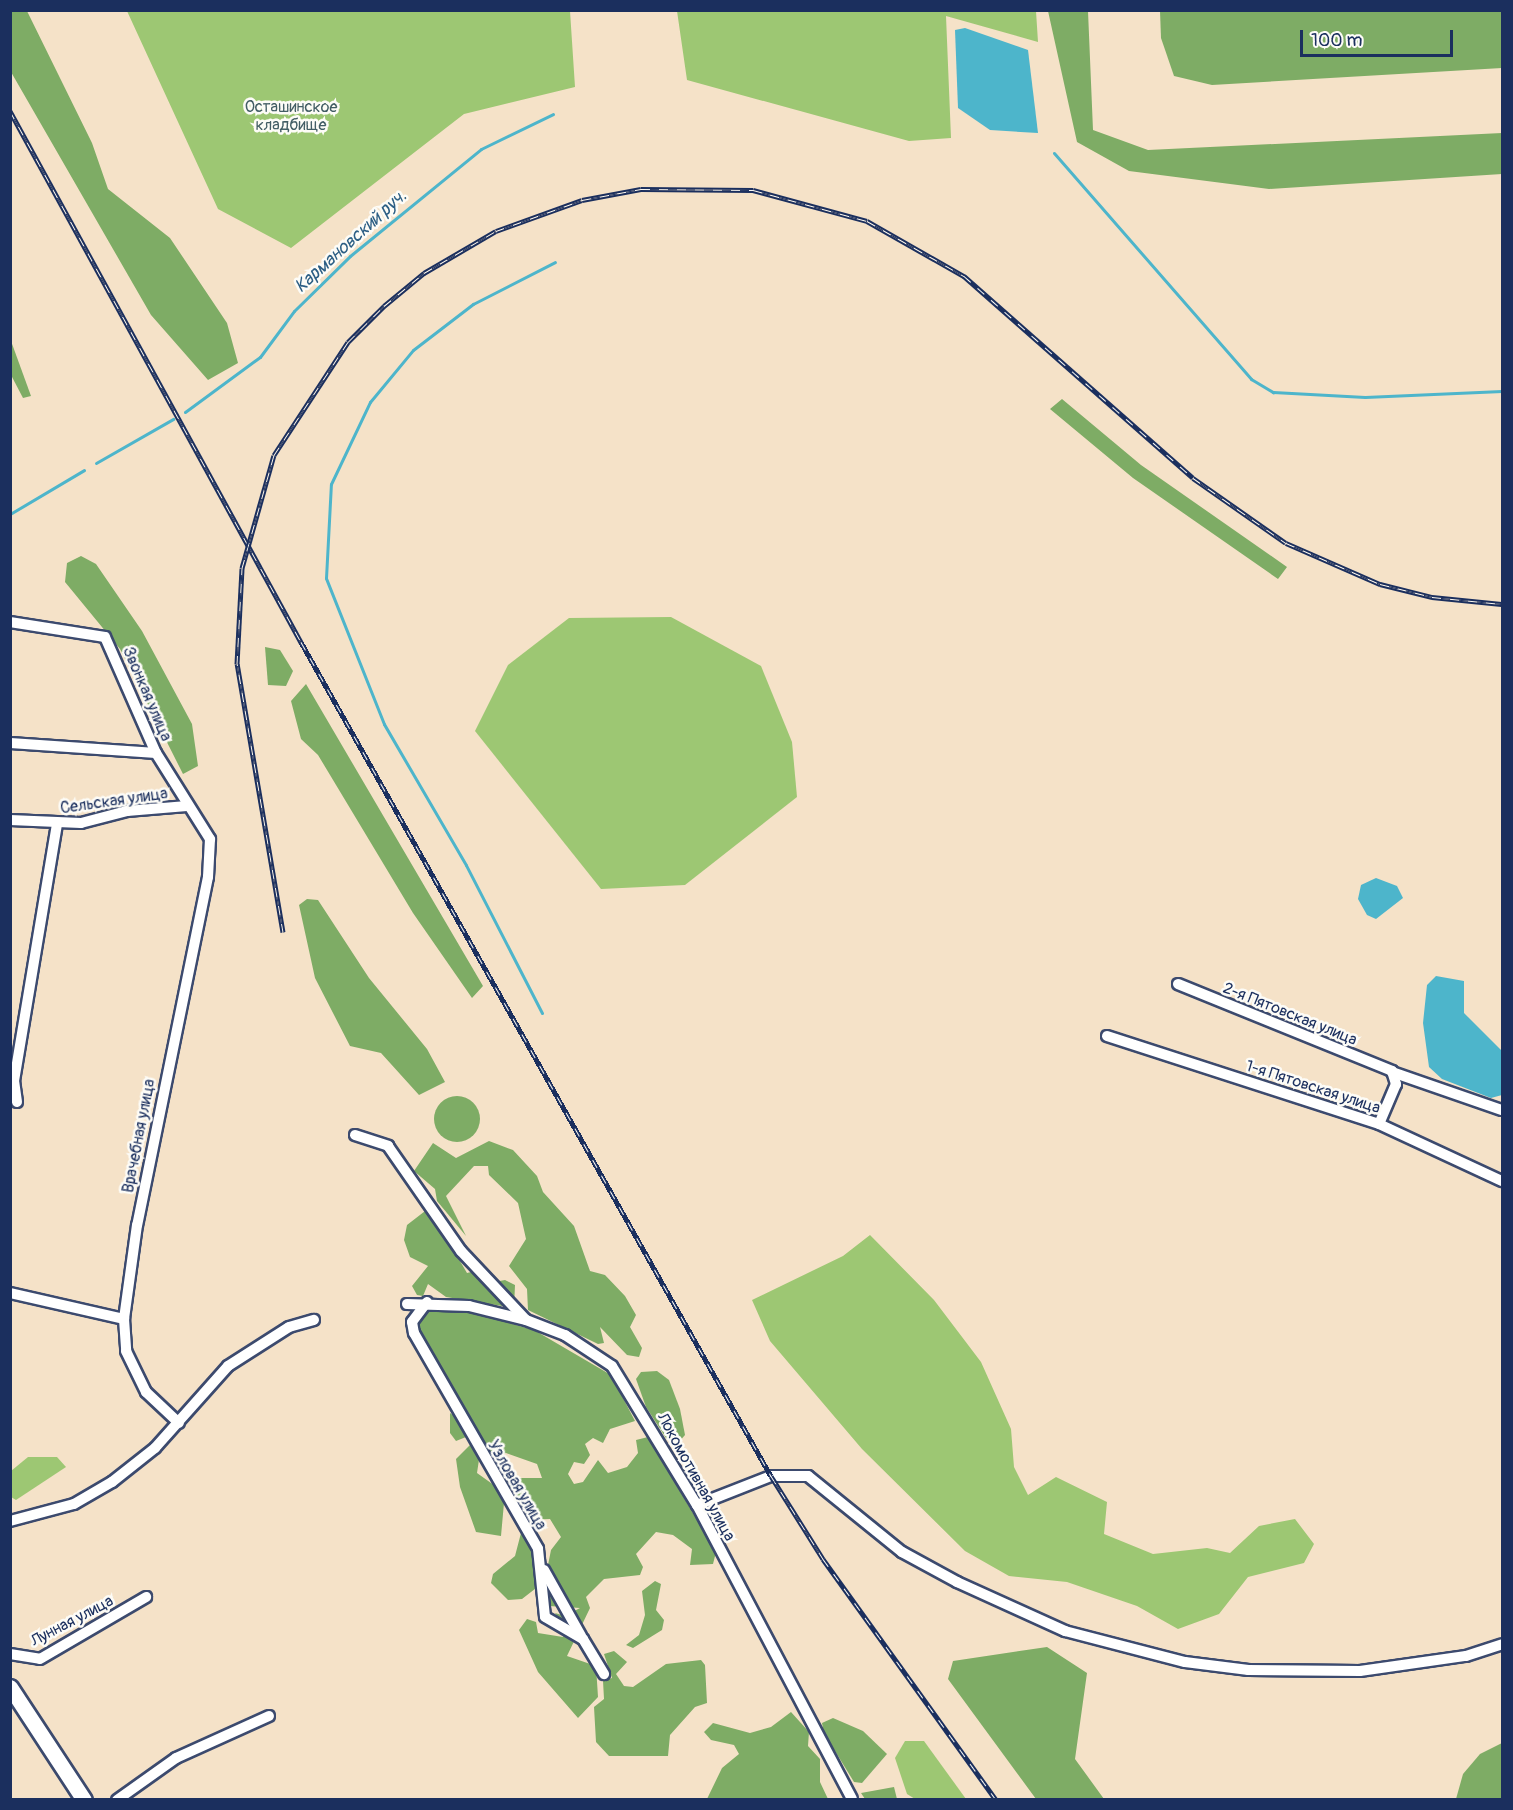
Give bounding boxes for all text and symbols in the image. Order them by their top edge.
scale bar [1303,18,1456,56]
text: 100 m [1311,29,1363,52]
park label: Осташинское кладбище [245,97,337,135]
water label: Кармановский руч. [291,186,411,298]
street label: Звонкая улица [119,644,175,744]
street label: Сельская улица [59,784,169,818]
street label: 2-я Пятовская улица [1220,978,1360,1050]
street label: 1-я Пятовская улица [1243,1056,1383,1118]
street label: Врачебная улица [119,1078,159,1194]
street label: Локомотивная улица [653,1410,739,1544]
street label: Узловая улица [484,1437,550,1533]
street label: Лунная улица [27,1591,117,1651]

